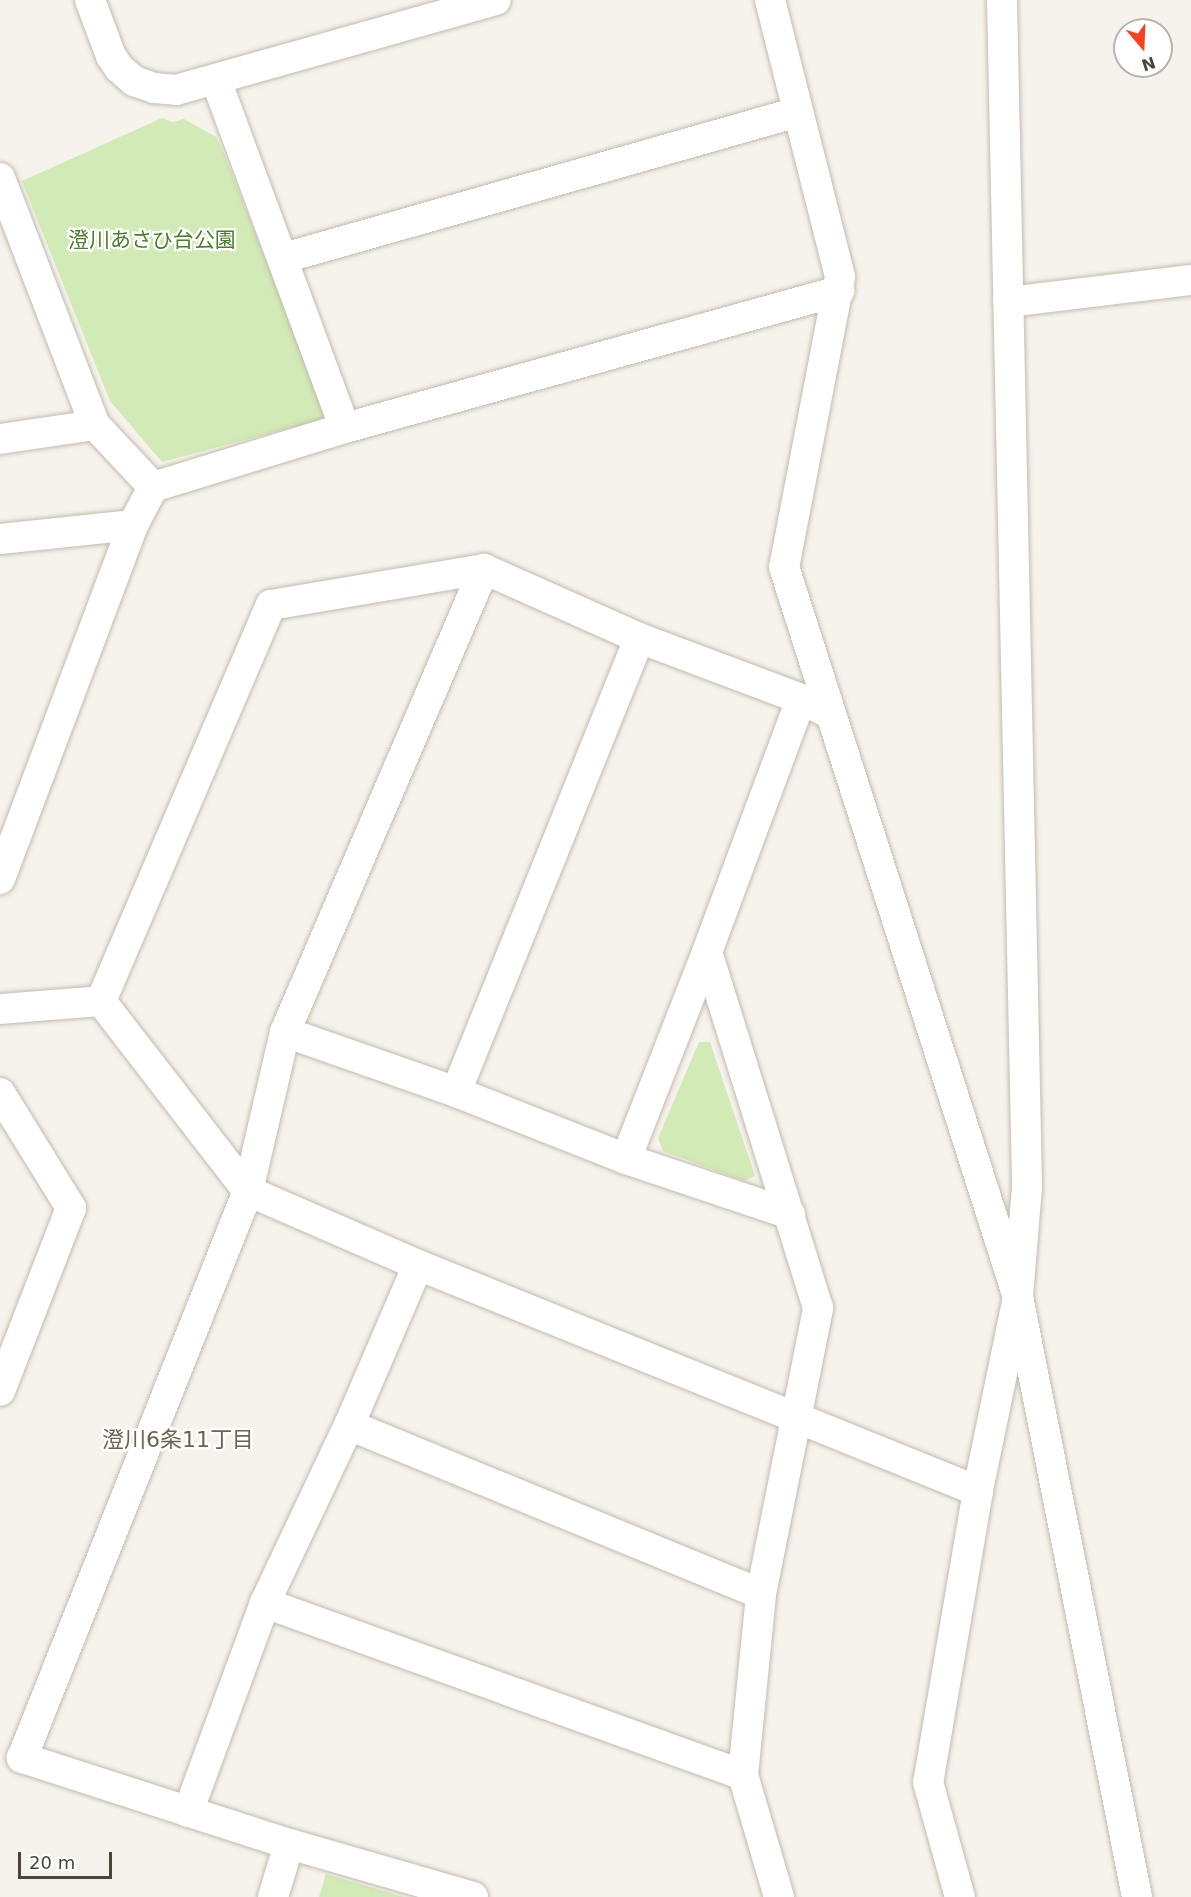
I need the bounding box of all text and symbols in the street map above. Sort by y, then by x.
north arrow [1113,18,1173,78]
text: N [1139,52,1158,75]
park label: 澄川あさひ台公園 [68,227,236,253]
district label: 澄川6条11丁目 [102,1427,254,1453]
scale bar [21,1840,116,1878]
text: 20 m [29,1852,75,1873]

